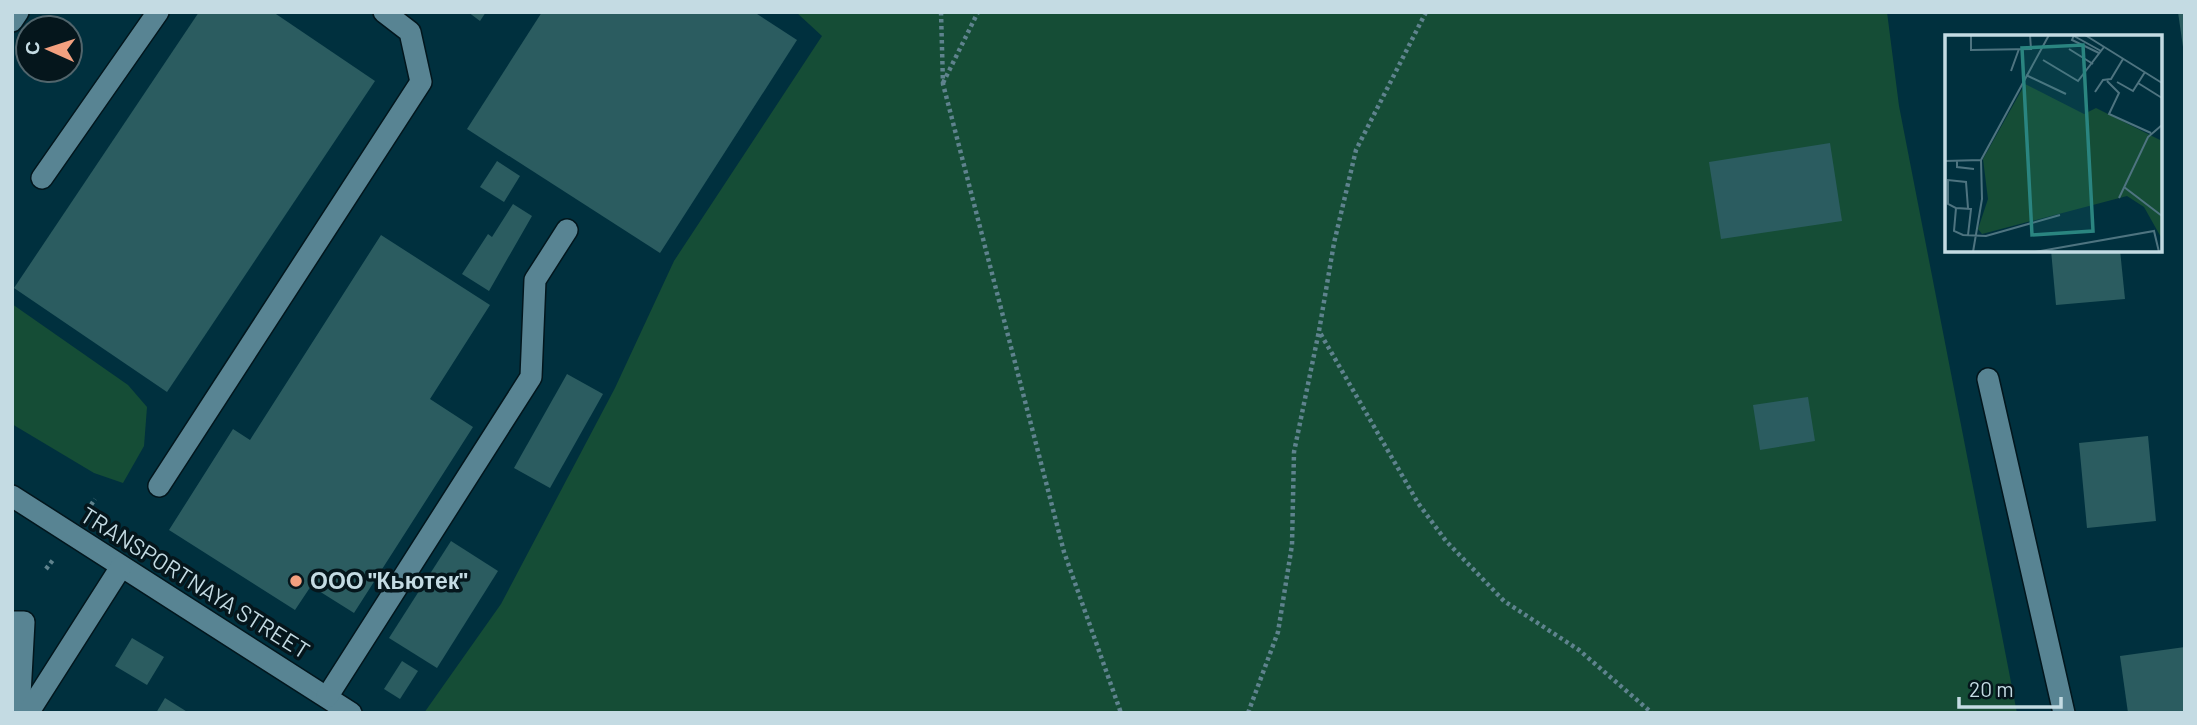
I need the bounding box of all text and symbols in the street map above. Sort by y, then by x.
north arrow [14,14,84,84]
inset map [1945,35,2162,252]
text: С [20,40,43,56]
street label: TRANSPORTNAYA STREET [76,500,315,664]
place label: ООО "Кьютек" [310,566,468,594]
marker: ООО "Кьютек" [288,573,304,589]
scale bar [1959,666,2060,710]
text: 20 m [1969,676,2014,701]

